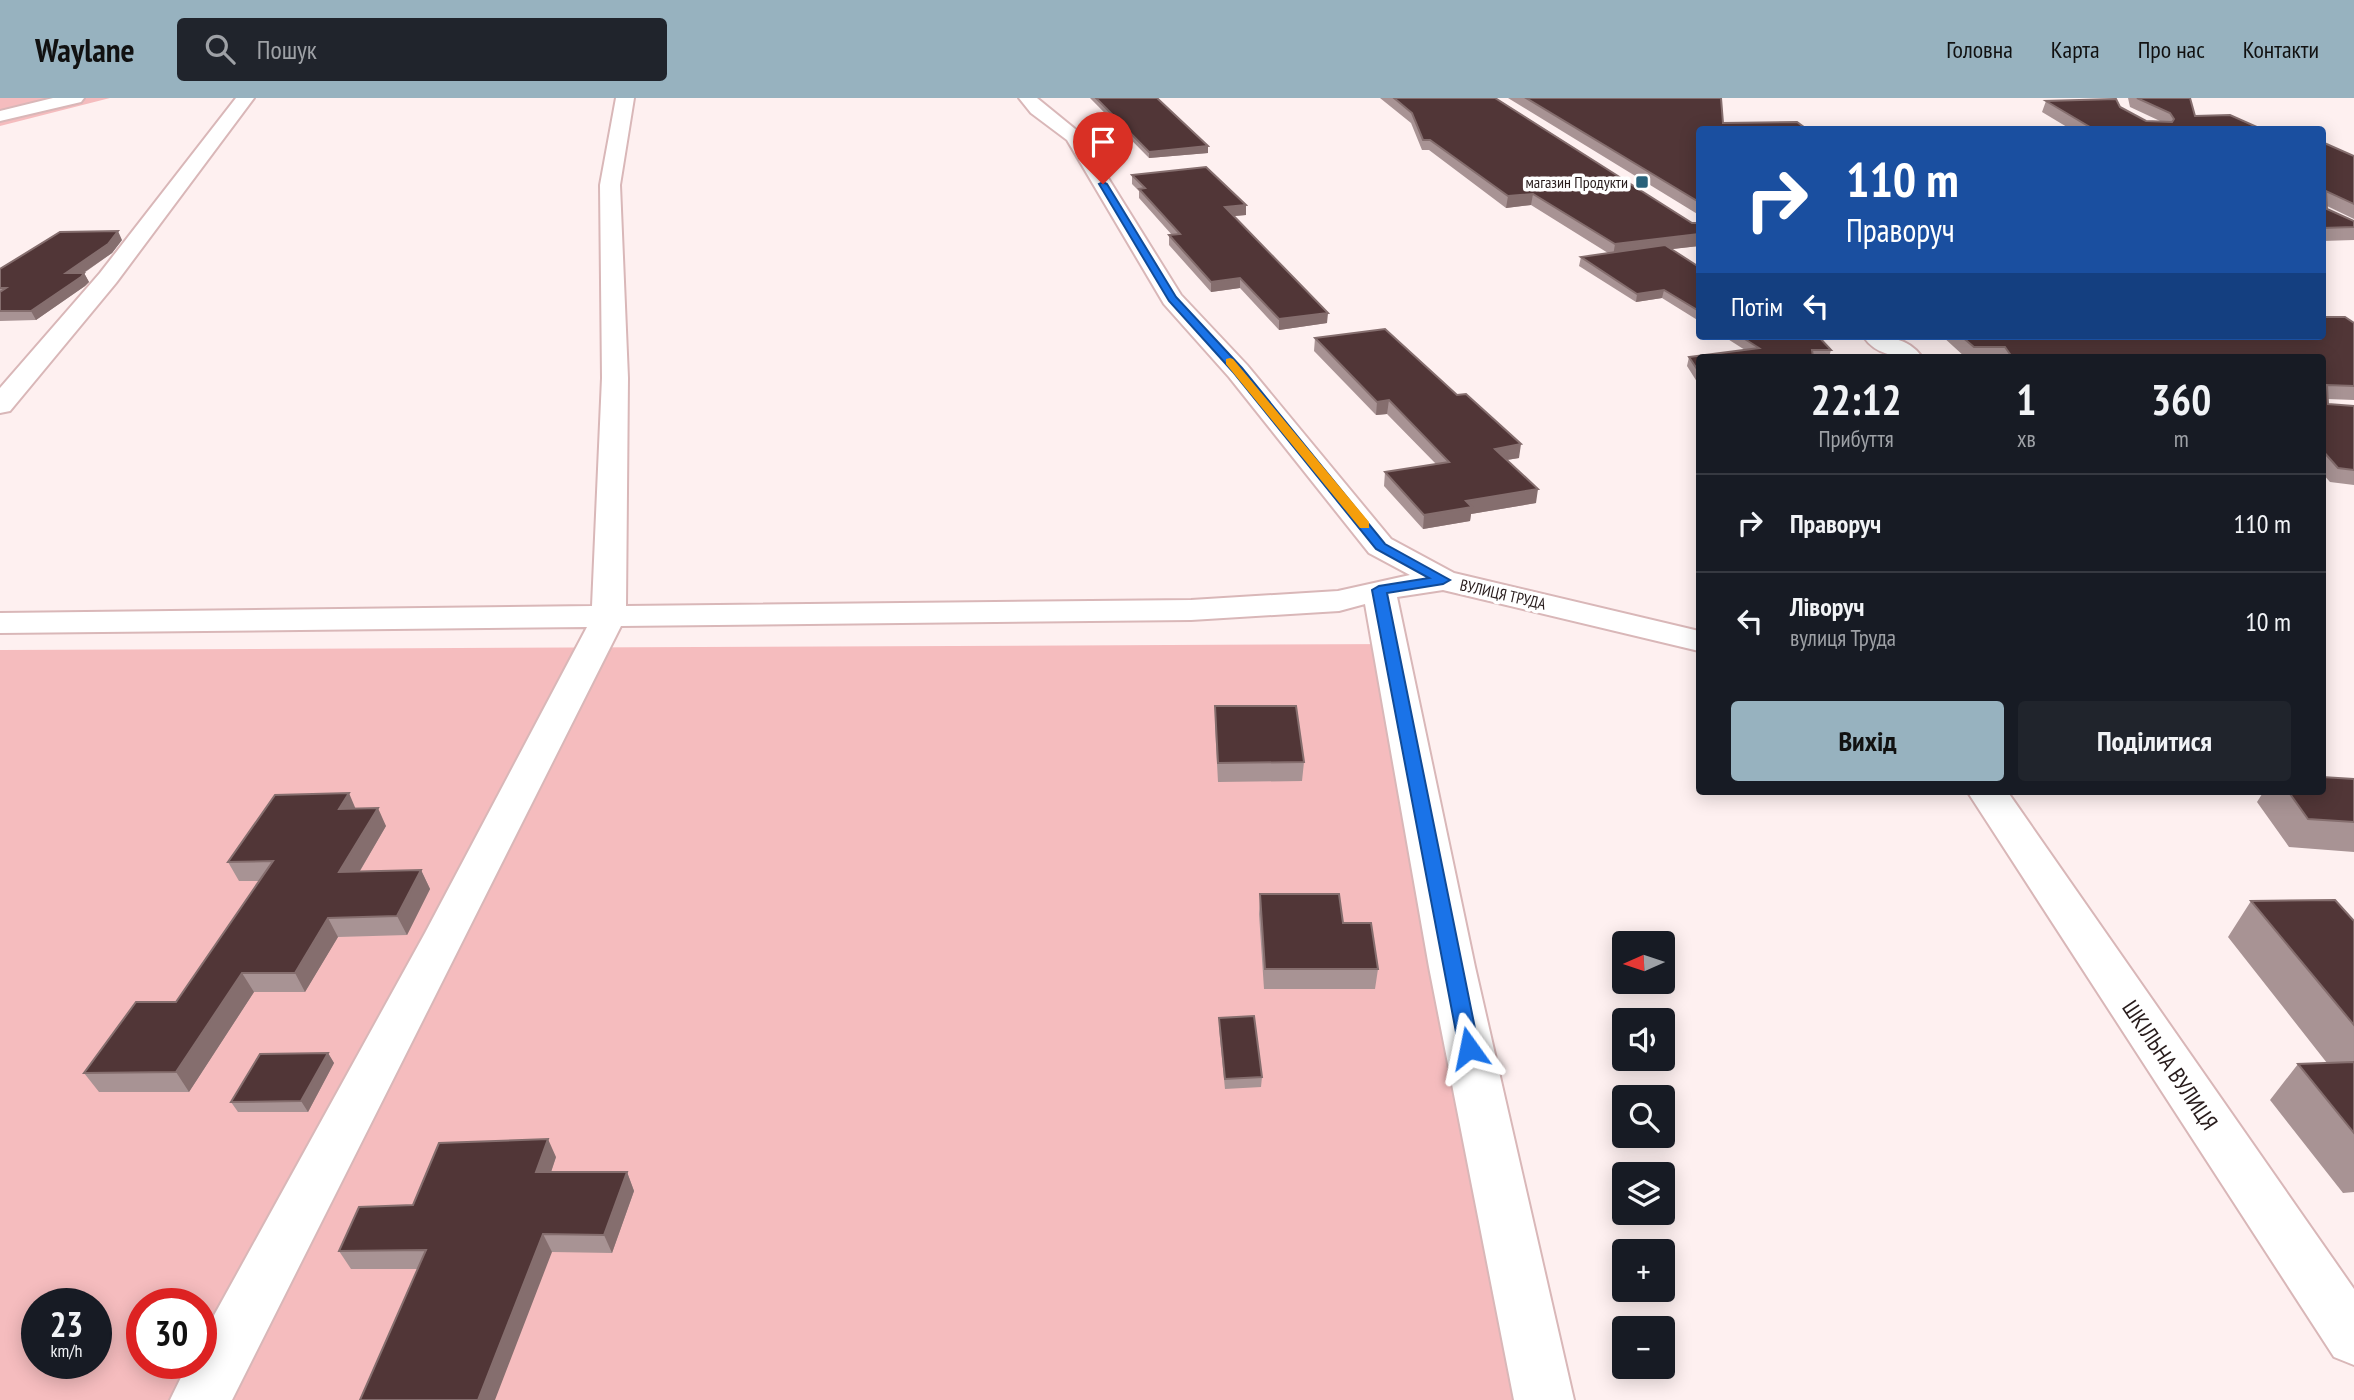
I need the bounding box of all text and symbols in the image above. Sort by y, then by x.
search box [177,18,667,81]
text: Waylane [35,28,135,71]
icon: search [201,30,239,68]
text: Пошук [257,33,317,66]
text: Головна [1946,34,2013,65]
text: Карта [2051,34,2100,65]
text: Про нас [2138,34,2205,65]
text: Контакти [2243,34,2319,65]
pin [1073,112,1133,184]
icon: arrive [1084,123,1122,161]
text: 110 m [1846,147,1959,211]
icon: right [1731,154,1822,245]
place label: магазин Продукти [1525,172,1628,192]
marker: магазин Продукти [1634,174,1650,190]
text: Праворуч [1846,209,1955,251]
icon: left [1797,287,1835,325]
text: Потім [1731,290,1783,323]
text: 22:12 [1811,372,1902,427]
text: 1 [2016,372,2036,427]
text: 360 [2151,372,2211,427]
text: Прибуття [1819,424,1894,453]
text: хв [2017,424,2036,453]
text: m [2174,424,2189,453]
icon: right [1731,504,1769,542]
text: Праворуч [1790,507,1881,540]
text: 110 m [2233,507,2291,540]
street label: ВУЛИЦЯ ТРУДА [1458,574,1548,614]
text: Ліворуч [1790,590,1864,623]
icon: left [1731,602,1769,640]
text: 10 m [2245,605,2291,638]
text: вулиця Труда [1790,623,1896,652]
button: Вихід [1731,701,2004,781]
button: Поділитися [2018,701,2291,781]
north arrow [1612,931,1675,994]
map controls [1612,931,1675,1379]
street label: ШКІЛЬНА ВУЛИЦЯ [2116,994,2224,1135]
button: sound [1612,1008,1675,1071]
position arrow [1432,1011,1506,1085]
button: search [1612,1085,1675,1148]
button: layers [1612,1162,1675,1225]
button: + [1612,1239,1675,1302]
speed limit sign: 30 [126,1288,217,1379]
text: 23 [50,1301,83,1347]
button: − [1612,1316,1675,1379]
text: km/h [51,1339,82,1362]

